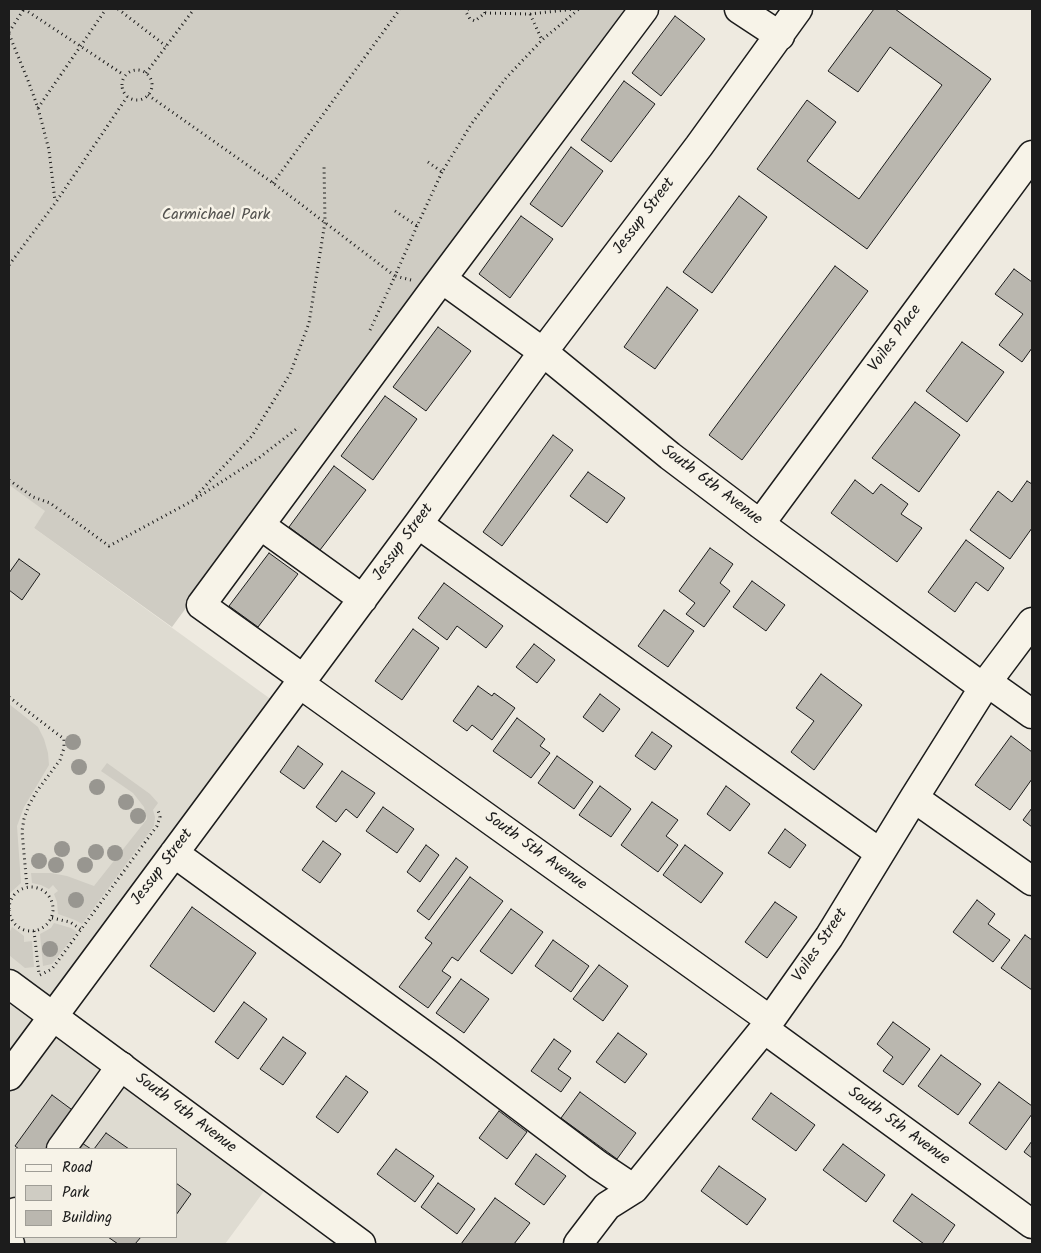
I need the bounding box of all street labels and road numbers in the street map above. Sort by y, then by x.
street label: Jessup Street [610,175,680,259]
street label: Voiles Place [865,302,927,376]
street label: South 6th Avenue [657,442,765,530]
street label: Jessup Street [370,501,438,585]
street label: South 5th Avenue [480,809,590,895]
street label: Jessup Street [128,826,198,910]
street label: Voiles Street [789,906,853,986]
street label: South 4th Avenue [131,1070,239,1158]
street label: South 5th Avenue [843,1084,953,1170]

